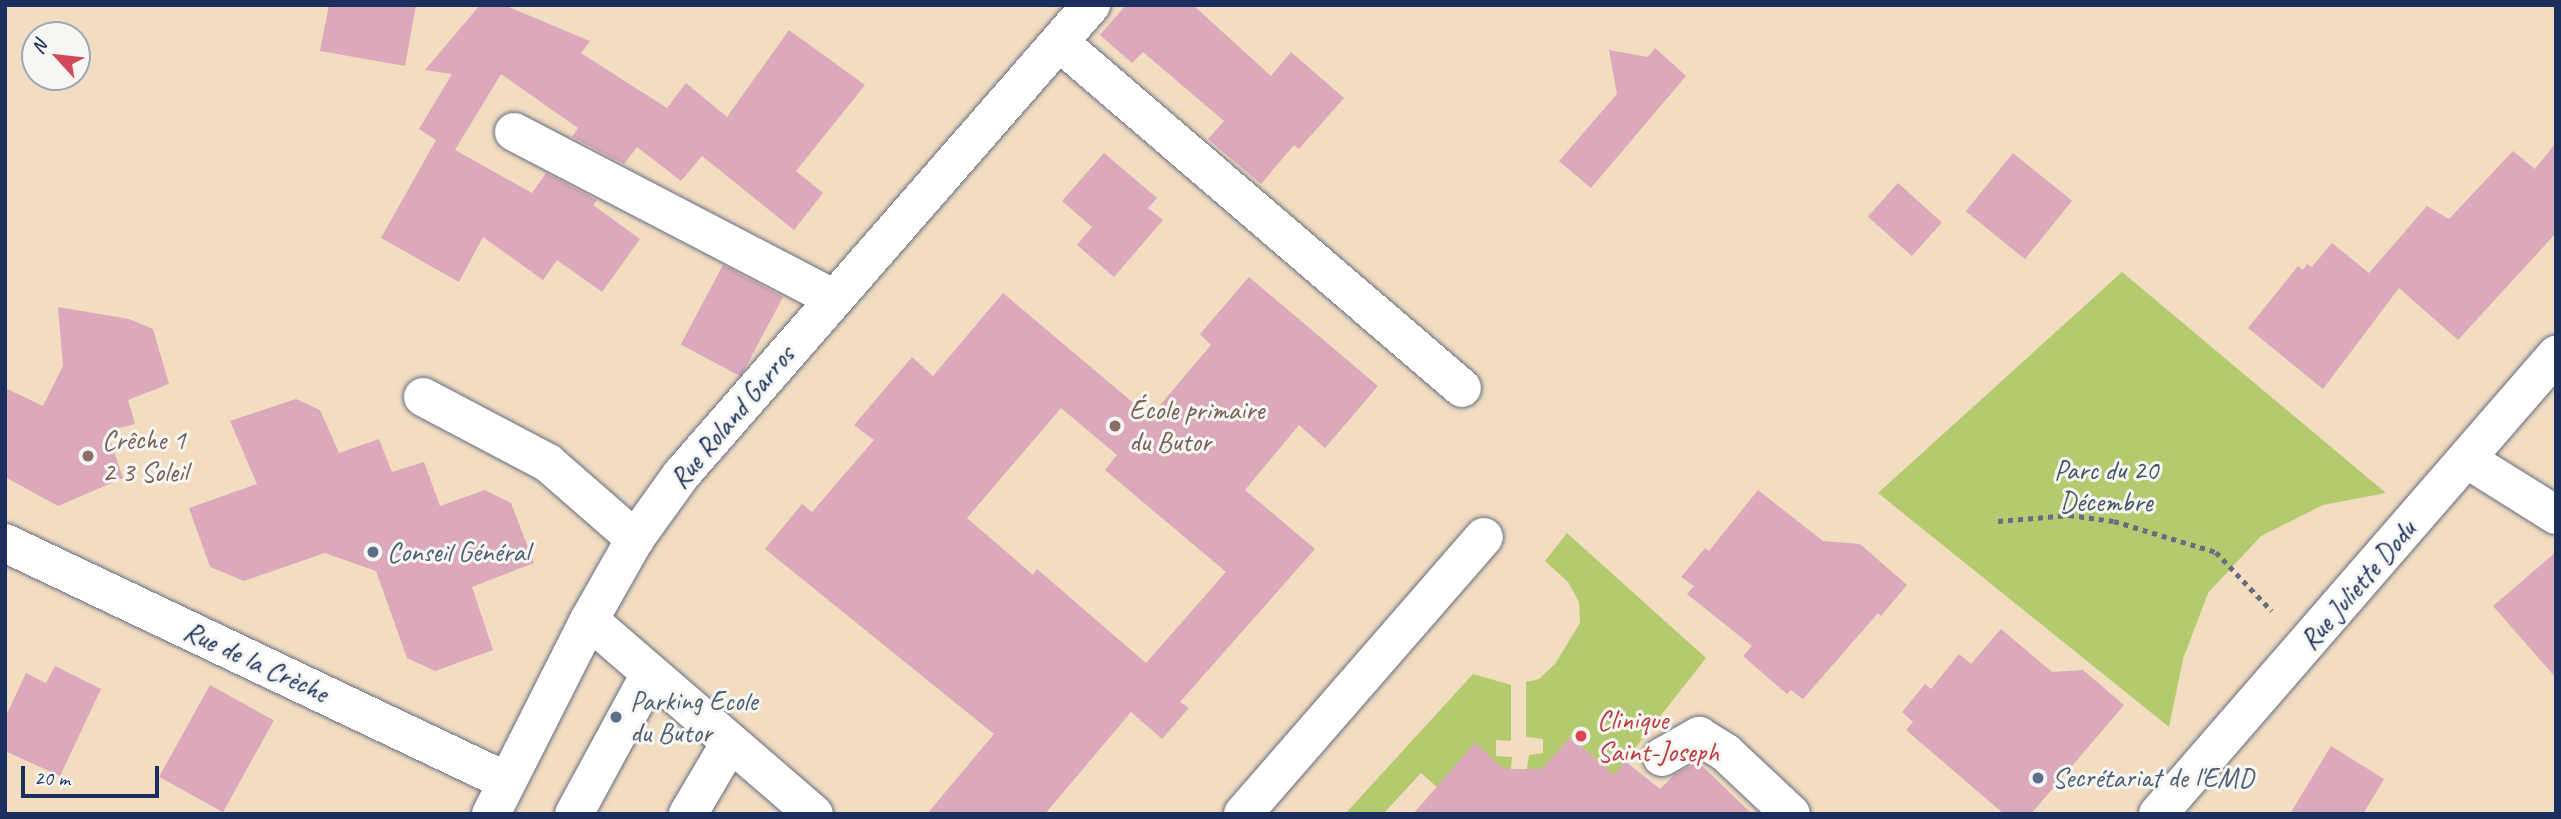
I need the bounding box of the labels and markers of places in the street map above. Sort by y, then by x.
place label: École primaire du Butor [1129,393,1262,459]
marker: École primaire du Butor [1107,418,1123,434]
place label: Crêche 1 2 3 Soleil [102,423,188,489]
marker: Crêche 1 2 3 Soleil [80,448,96,464]
place label: Conseil Général [387,535,529,569]
marker: Conseil Général [365,544,381,560]
place label: Parking Ecole du Butor [630,684,757,750]
place label: Clinique Saint-Joseph [1597,703,1719,769]
marker: Parking Ecole du Butor [608,709,624,725]
marker: Clinique Saint-Joseph [1571,726,1591,746]
place label: Secrétariat de l'EMD [2052,761,2254,795]
marker: Secrétariat de l'EMD [2030,770,2046,786]

